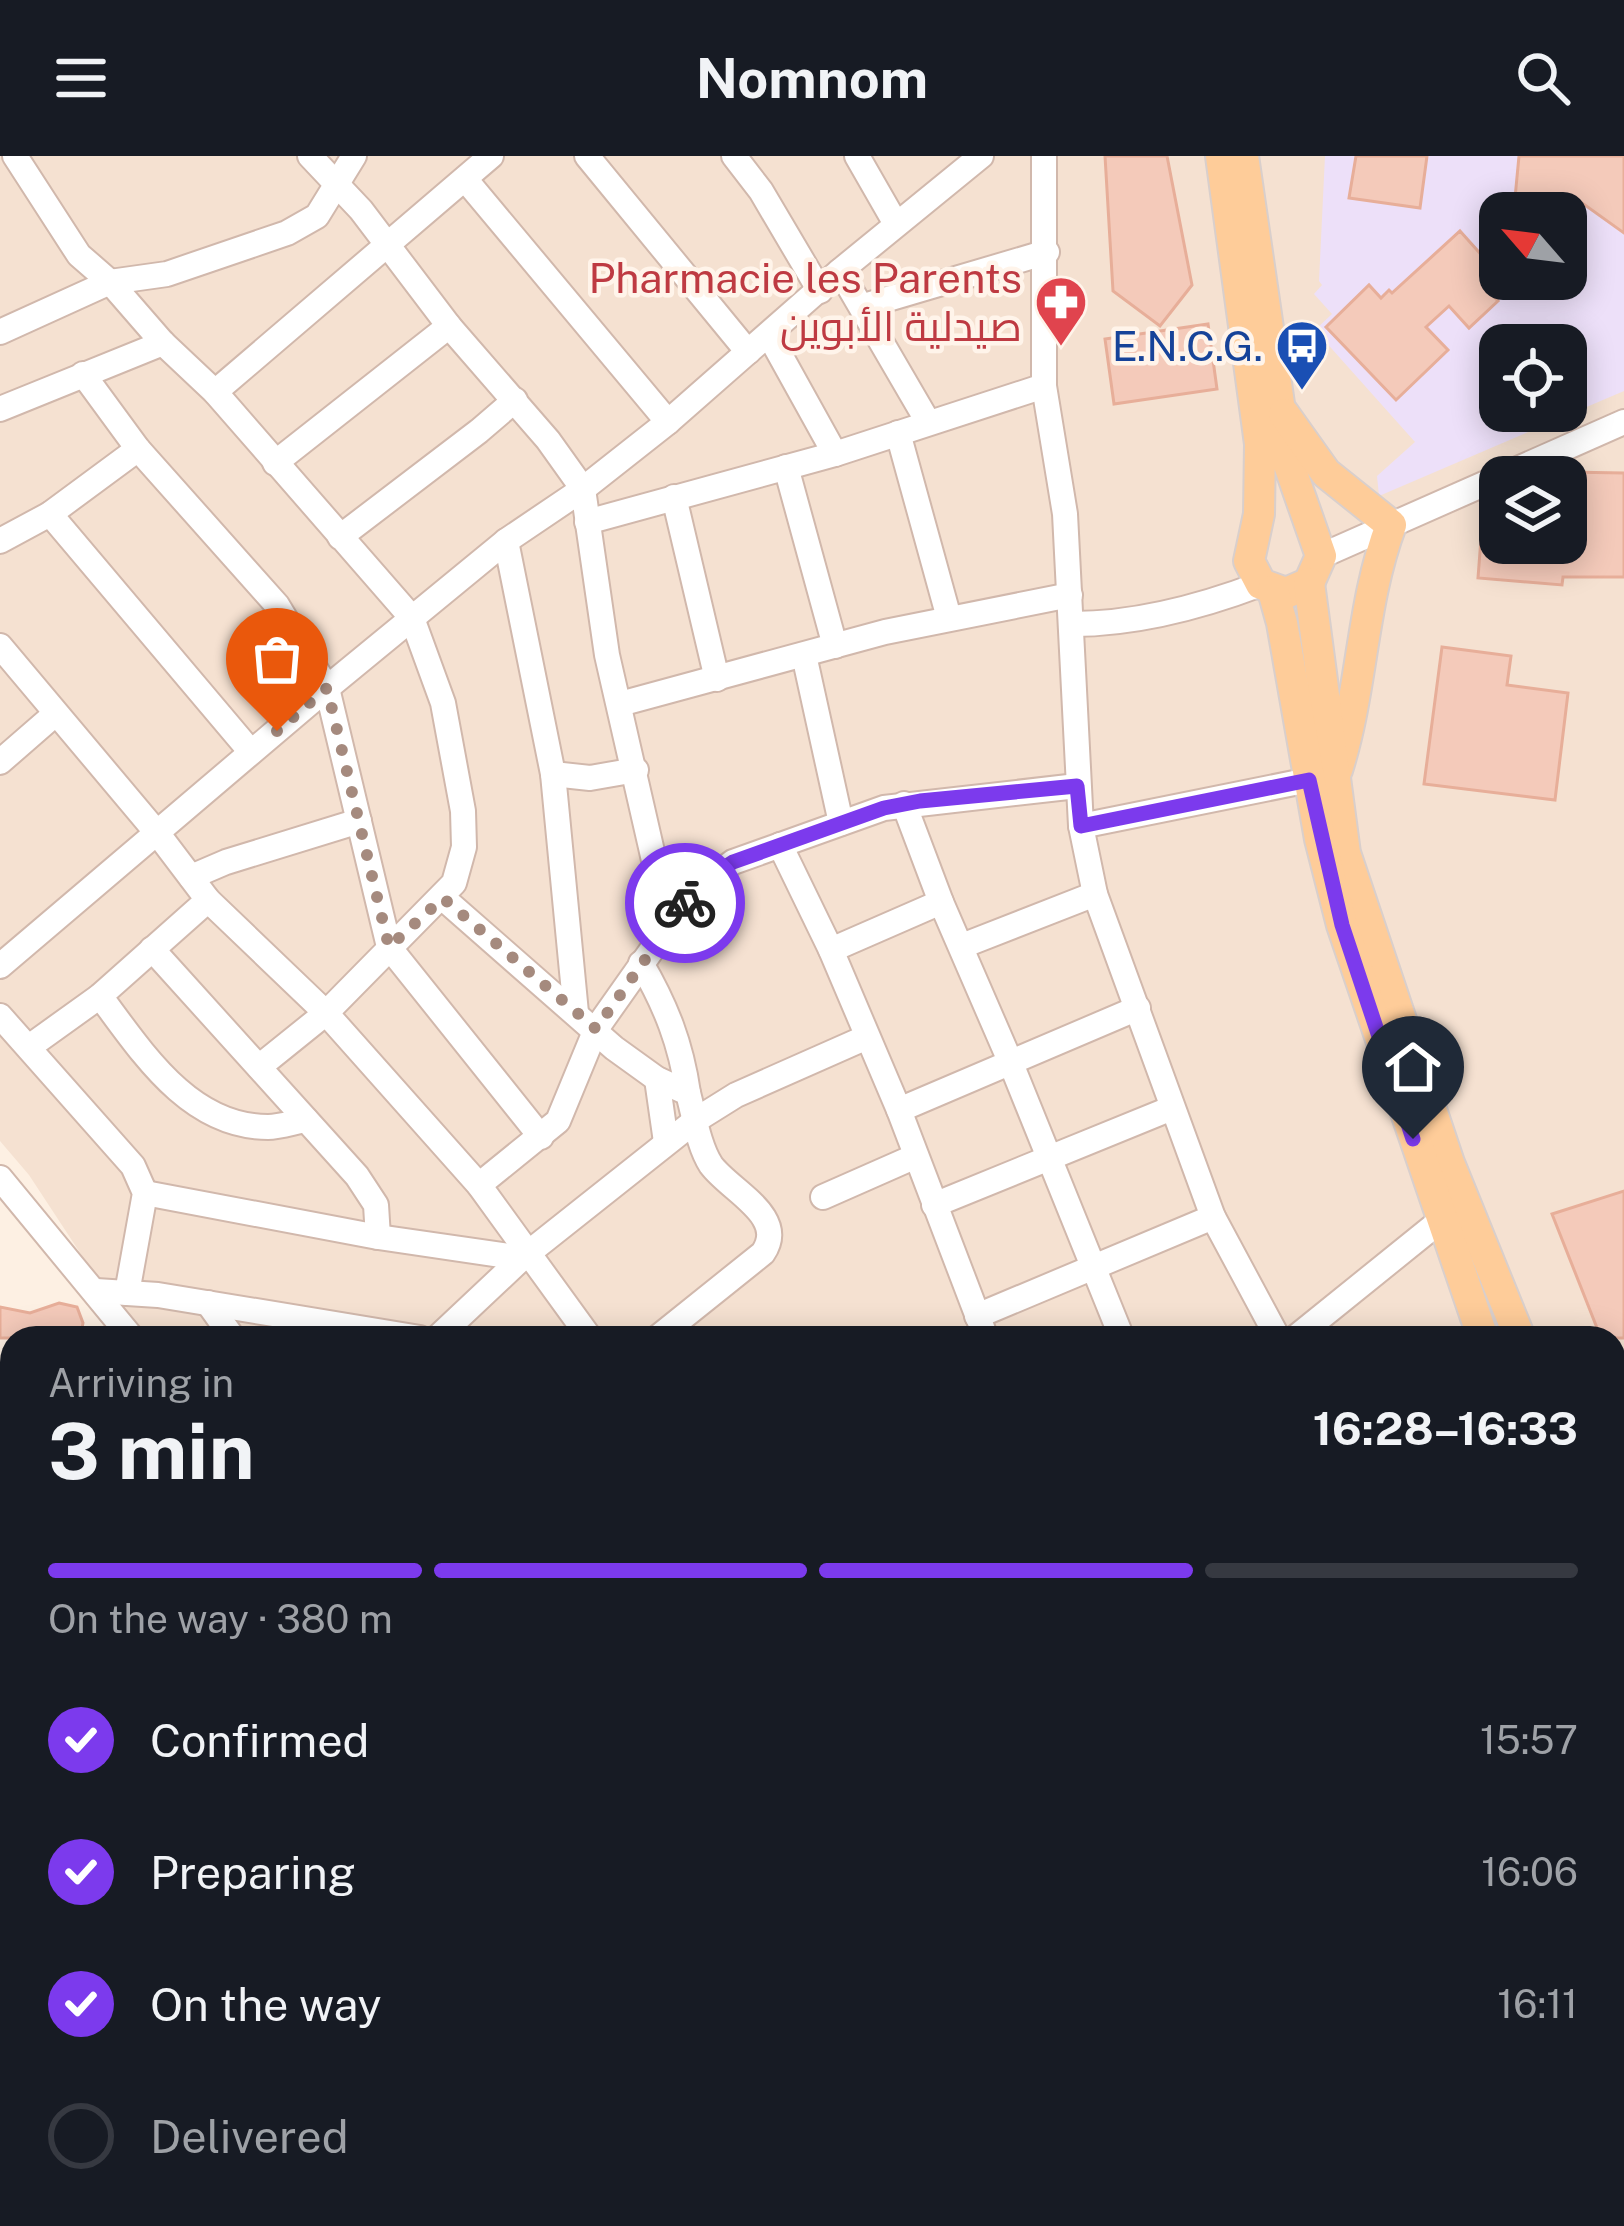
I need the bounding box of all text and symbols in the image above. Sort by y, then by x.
icon: menu [48,45,114,111]
icon: search [1510,45,1576,111]
text: Nomnom [696,47,928,110]
north arrow [1479,192,1587,300]
map controls [1479,192,1587,564]
place label: Pharmacie les Parents صيدلية الأبوين [588,253,1022,351]
pharmacy icon: Pharmacie les Parents صيدلية الأبوين [1033,274,1089,348]
bus stop icon: E.N.C.G. [1274,318,1330,392]
place label: E.N.C.G. [1112,321,1263,370]
button: locate [1479,324,1587,432]
button: layers [1479,456,1587,564]
pin [226,608,328,731]
icon: bag [244,626,310,692]
courier [625,843,745,963]
icon: bike [652,870,718,936]
pin [1362,1016,1464,1139]
icon: home [1380,1034,1446,1100]
text: Arriving in [48,1360,234,1406]
text: 16:28–16:33 [1313,1402,1578,1455]
text: 3 min [48,1405,255,1497]
text: On the way · 380 m [48,1596,393,1642]
icon: check [48,1707,114,1773]
text: Confirmed [150,1714,369,1767]
text: 15:57 [1480,1717,1578,1763]
icon: check [48,1839,114,1905]
text: Preparing [150,1846,356,1899]
text: 16:06 [1481,1849,1578,1895]
icon: check [48,1971,114,2037]
text: On the way [150,1978,382,2031]
text: 16:11 [1497,1981,1578,2027]
text: Delivered [150,2110,349,2163]

